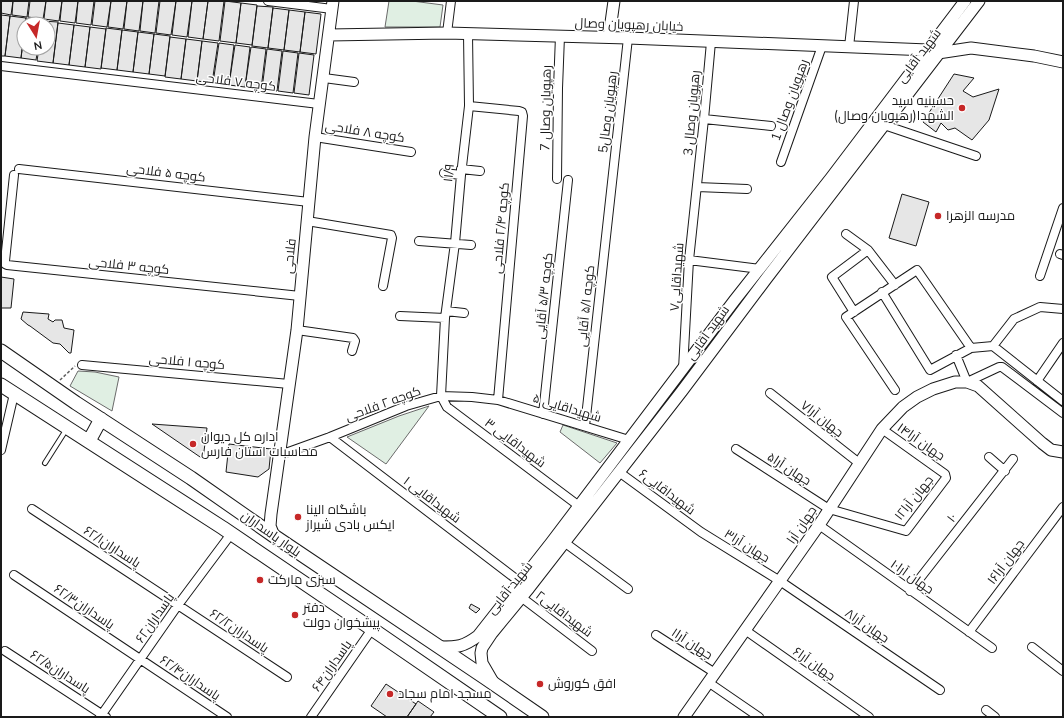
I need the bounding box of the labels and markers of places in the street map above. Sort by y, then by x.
place label: حسینیه سید الشهدا(رهپویان وصال) [834,92,954,125]
marker: حسینیه سید الشهدا(رهپویان وصال) [957,103,967,113]
place label: مدرسه الزهرا [946,207,1015,225]
marker: مدرسه الزهرا [933,211,943,221]
place label: اداره کل دیوان محاسبات استان فارس [201,428,318,461]
marker: اداره کل دیوان محاسبات استان فارس [188,439,198,449]
place label: باشگاه الینا ایکس بادی شیراز [305,501,395,534]
marker: باشگاه الینا ایکس بادی شیراز [293,512,303,522]
place label: سبزی مارکت [268,571,336,589]
marker: سبزی مارکت [255,575,265,585]
place label: دفتر پیشخوان دولت [302,599,380,632]
marker: دفتر پیشخوان دولت [290,610,300,620]
place label: افق کوروش [548,675,616,693]
marker: افق کوروش [535,679,545,689]
place label: مسجد امام سجاد [398,685,492,703]
marker: مسجد امام سجاد [385,689,395,699]

